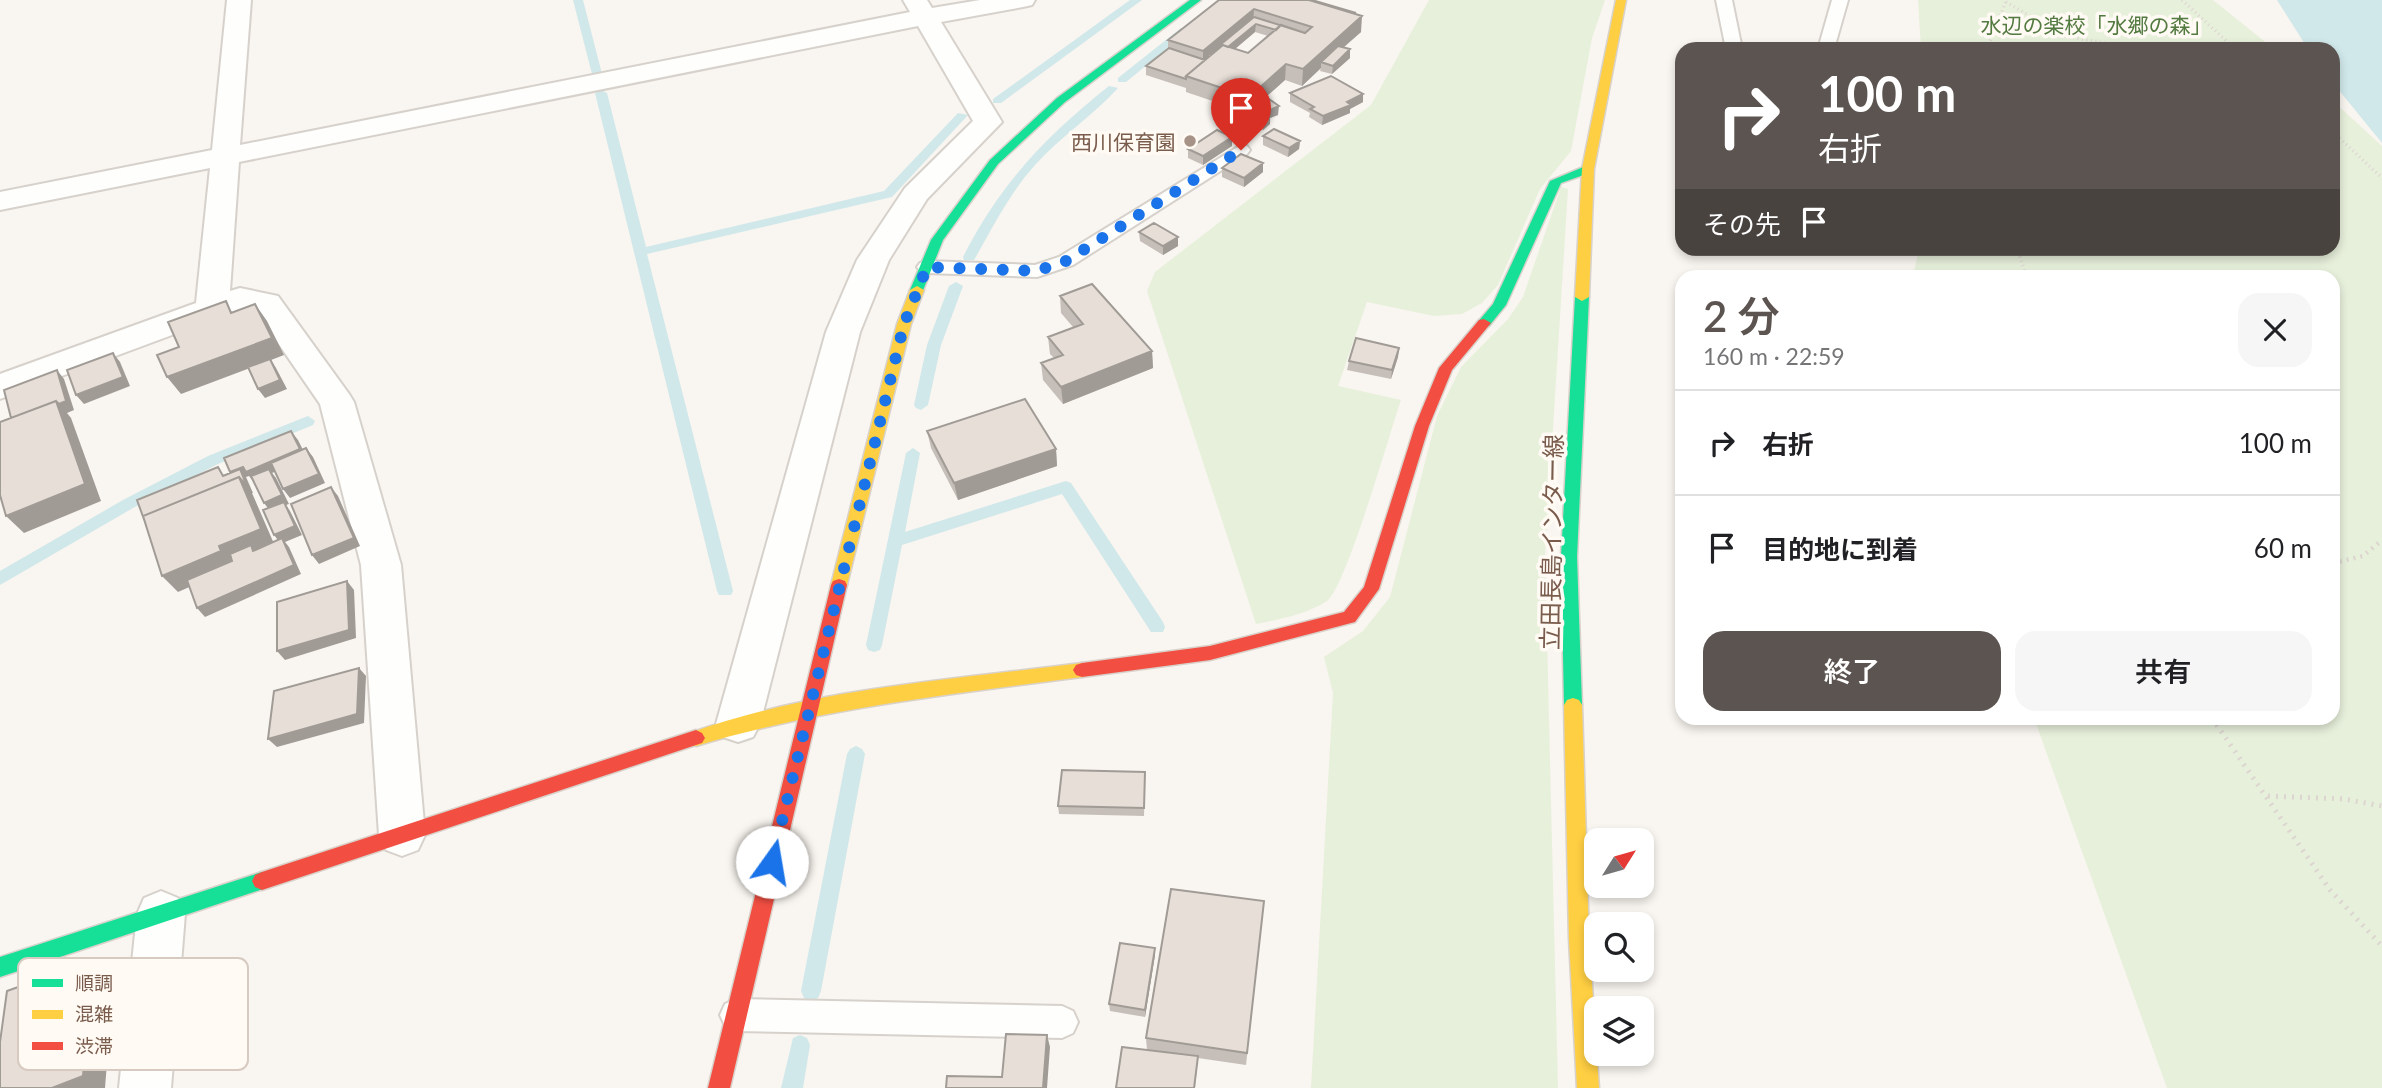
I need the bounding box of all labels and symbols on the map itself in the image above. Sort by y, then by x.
park label: 水辺の楽校「水郷の森」 [1981,12,2212,37]
pin [1211,78,1271,150]
place label: 西川保育園 [1071,129,1176,154]
marker: 西川保育園 [1182,133,1198,149]
street label: 立田長島インター線 [1535,434,1567,650]
position arrow [735,825,809,899]
north arrow [1584,828,1654,898]
legend [18,958,248,1070]
text: 順調 [75,971,113,994]
text: 混雑 [75,1002,113,1025]
text: 渋滞 [75,1034,113,1057]

